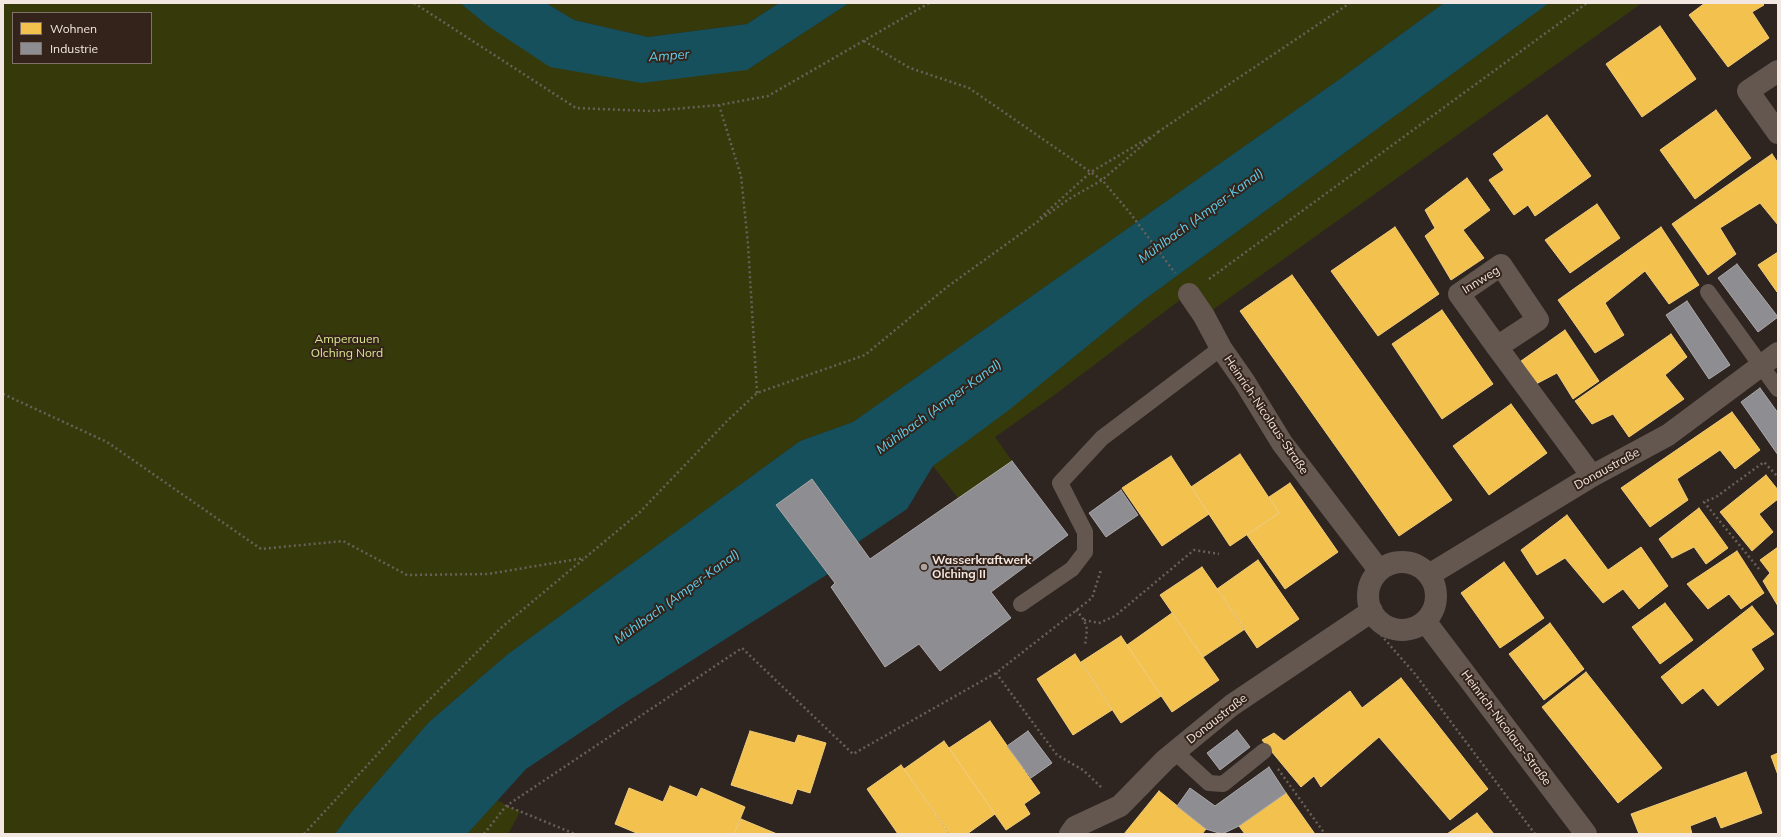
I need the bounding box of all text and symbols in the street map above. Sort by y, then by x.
legend [12,12,152,64]
text: Wohnen [50,21,97,36]
text: Industrie [50,41,98,56]
water label: Amper [648,47,690,65]
water label: Mühlbach (Amper-Kanal) [1135,165,1267,267]
street label: Innweg [1460,263,1502,297]
park label: Amperauen Olching Nord [311,332,383,360]
street label: Heinrich-Nicolaus-Straße [1221,353,1311,477]
water label: Mühlbach (Amper-Kanal) [873,356,1005,458]
street label: Donaustraße [1572,445,1642,493]
water label: Mühlbach (Amper-Kanal) [611,546,743,648]
place label: Wasserkraftwerk Olching II [932,553,1031,581]
marker: Wasserkraftwerk Olching II [919,562,929,572]
street label: Heinrich-Nicolaus-Straße [1458,668,1554,788]
street label: Donaustraße [1184,691,1250,747]

